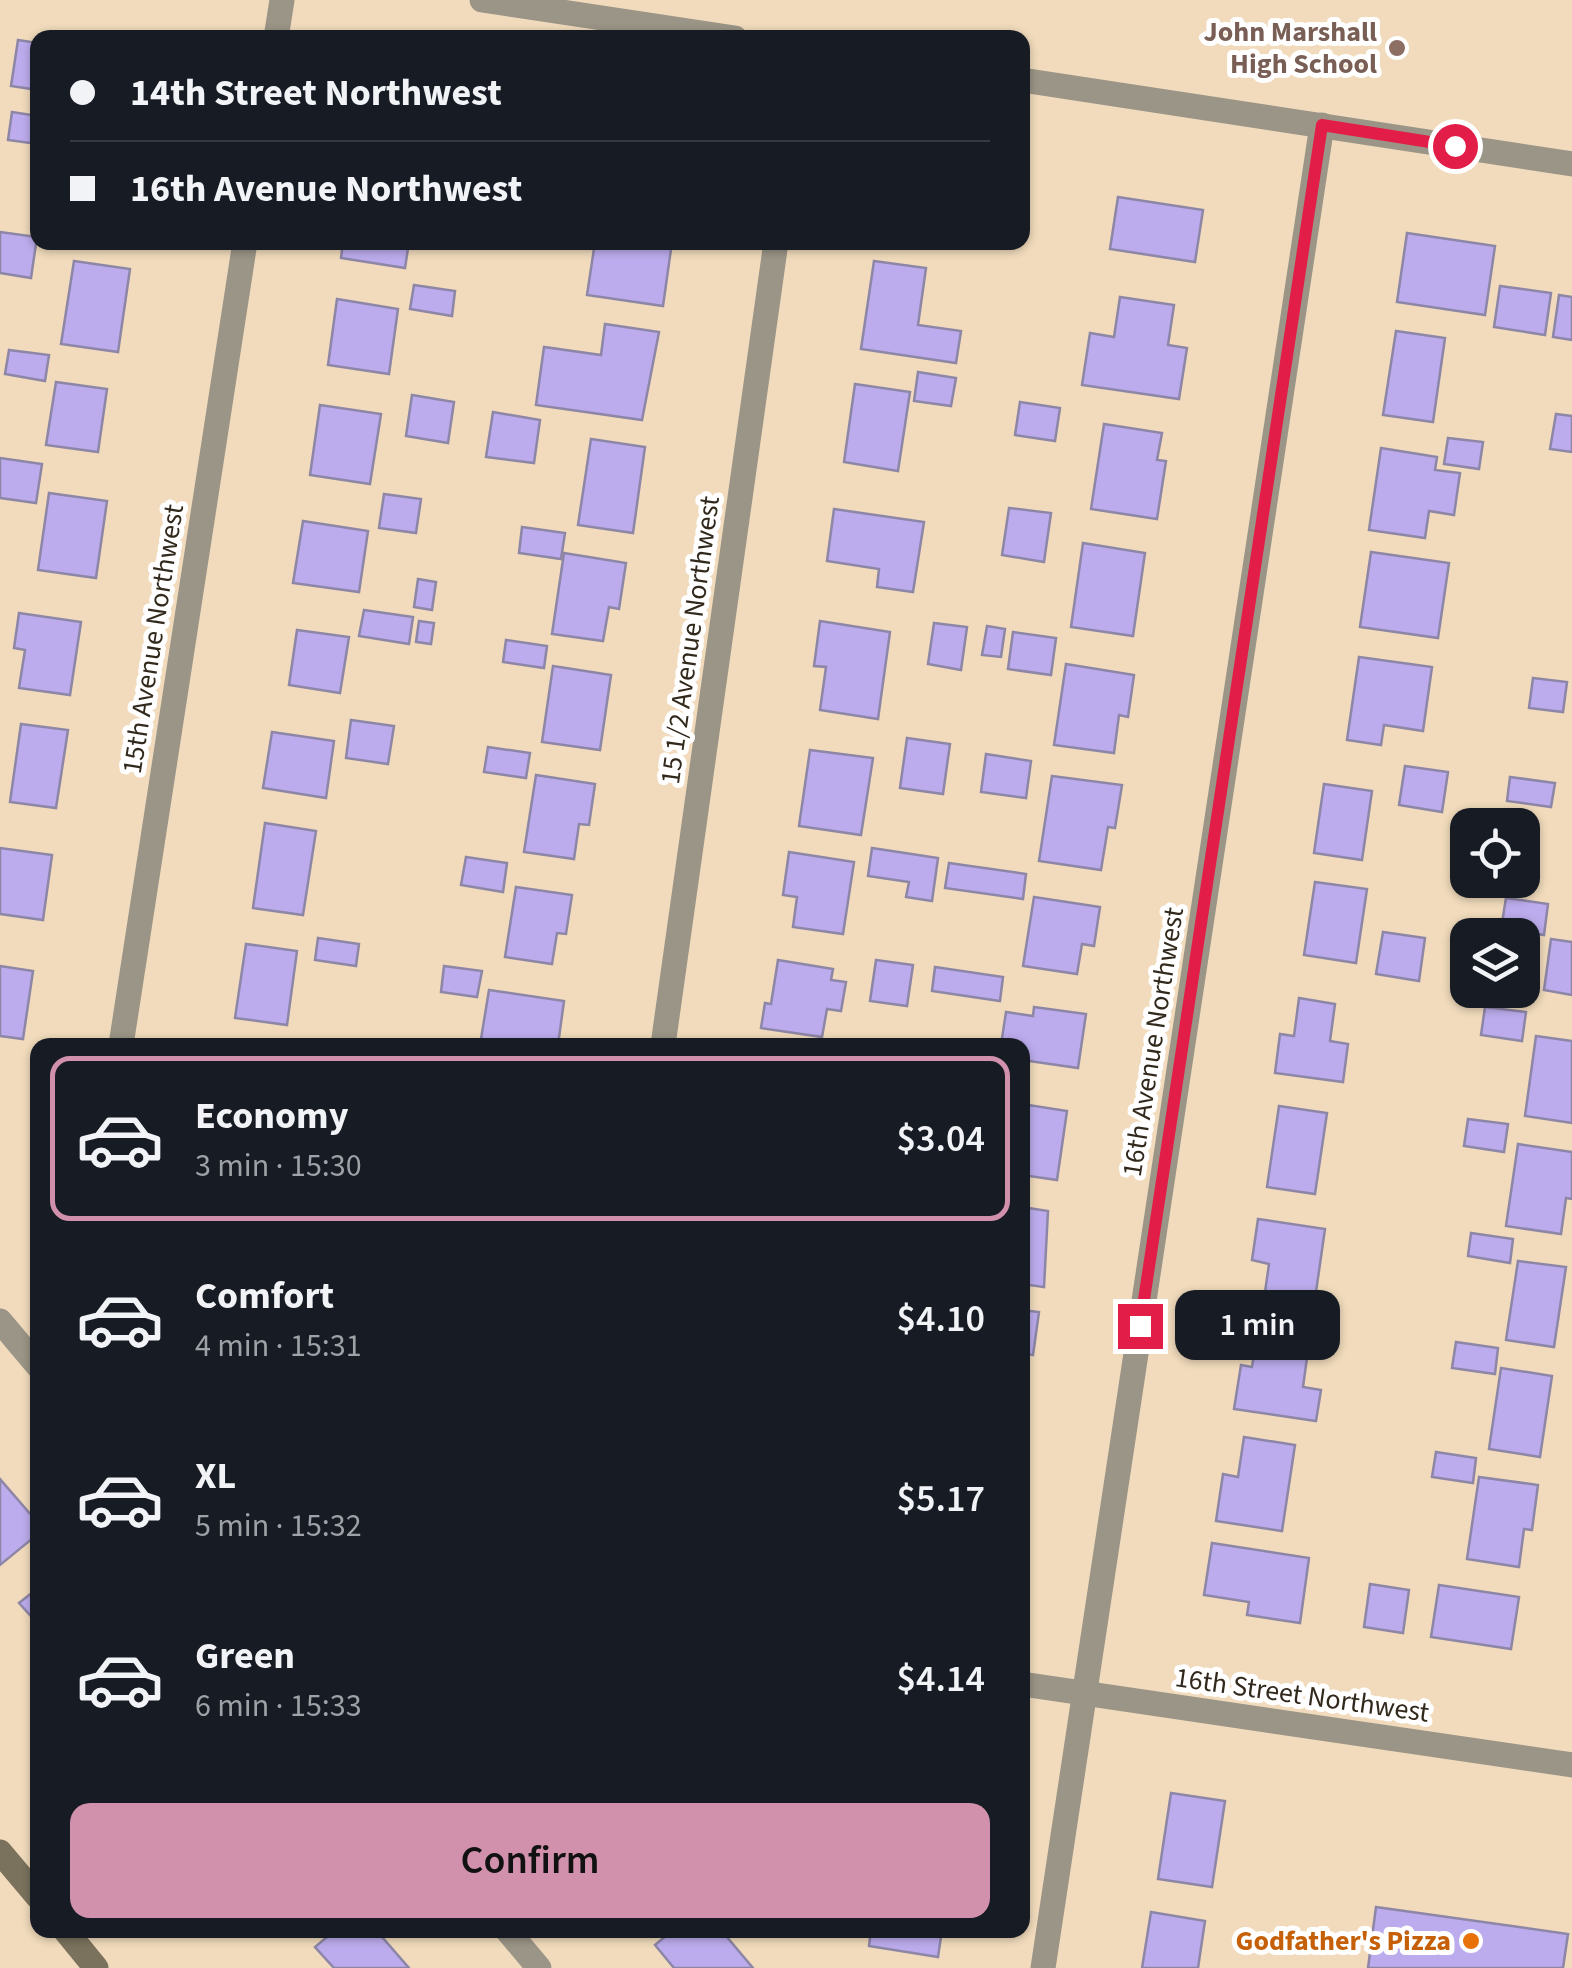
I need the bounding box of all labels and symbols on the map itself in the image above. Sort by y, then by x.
place label: John Marshall High School [1203,12,1377,84]
marker: John Marshall High School [1386,37,1408,59]
route start [1433,124,1478,169]
street label: 15 1/2 Avenue Northwest [650,493,730,787]
street label: 15th Avenue Northwest [112,501,194,777]
street label: 16th Avenue Northwest [1112,904,1194,1180]
callout: 1 min [1175,1291,1340,1361]
route end [1118,1304,1163,1349]
street label: 16th Street Northwest [1172,1657,1432,1733]
place label: Godfather's Pizza [1236,1921,1451,1961]
marker: Godfather's Pizza [1460,1930,1482,1952]

